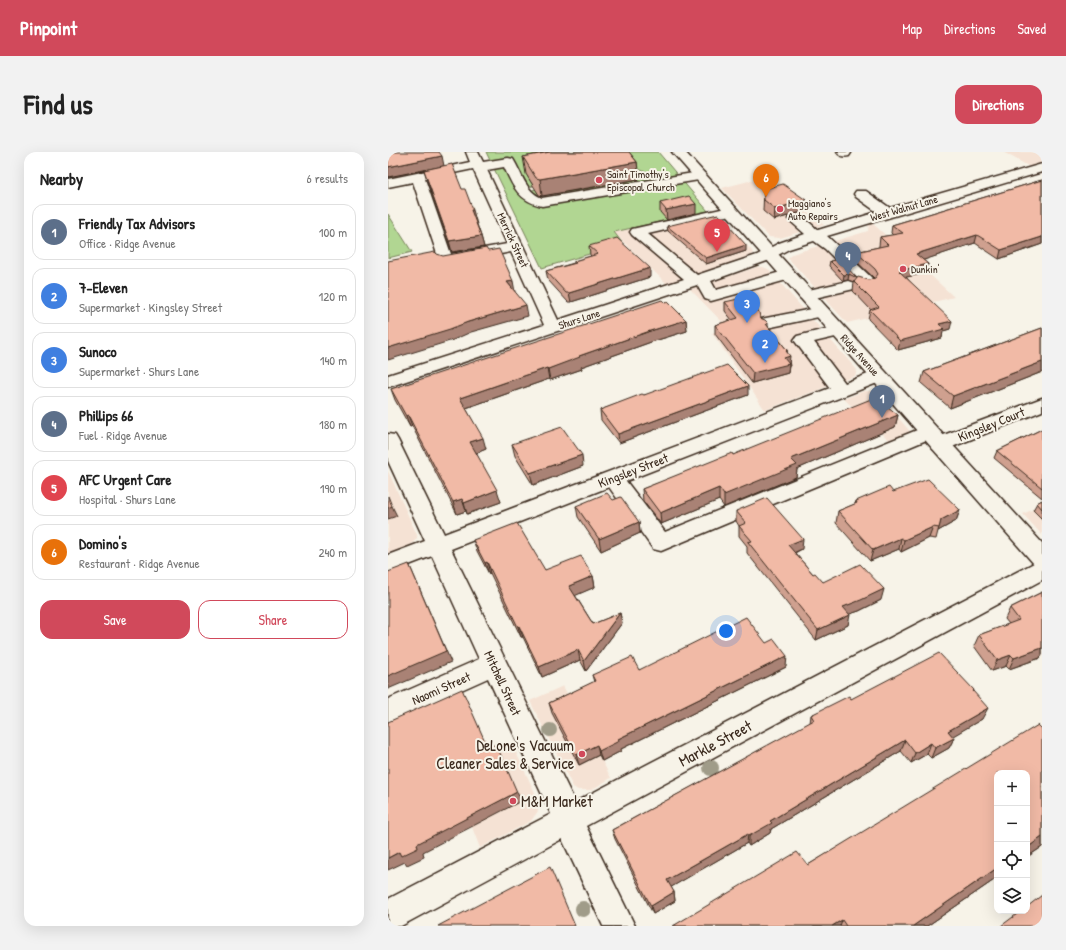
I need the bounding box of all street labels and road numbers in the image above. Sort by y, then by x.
street label: West Walnut Lane [869,192,940,224]
street label: Merrick Street [494,210,532,270]
street label: Shurs Lane [556,306,602,332]
street label: Ridge Avenue [838,331,883,379]
street label: Kingsley Court [955,402,1028,446]
street label: Kingsley Street [595,448,671,492]
street label: Mitchell Street [480,648,526,719]
street label: Naomi Street [409,667,474,709]
street label: Markle Street [674,714,756,772]

